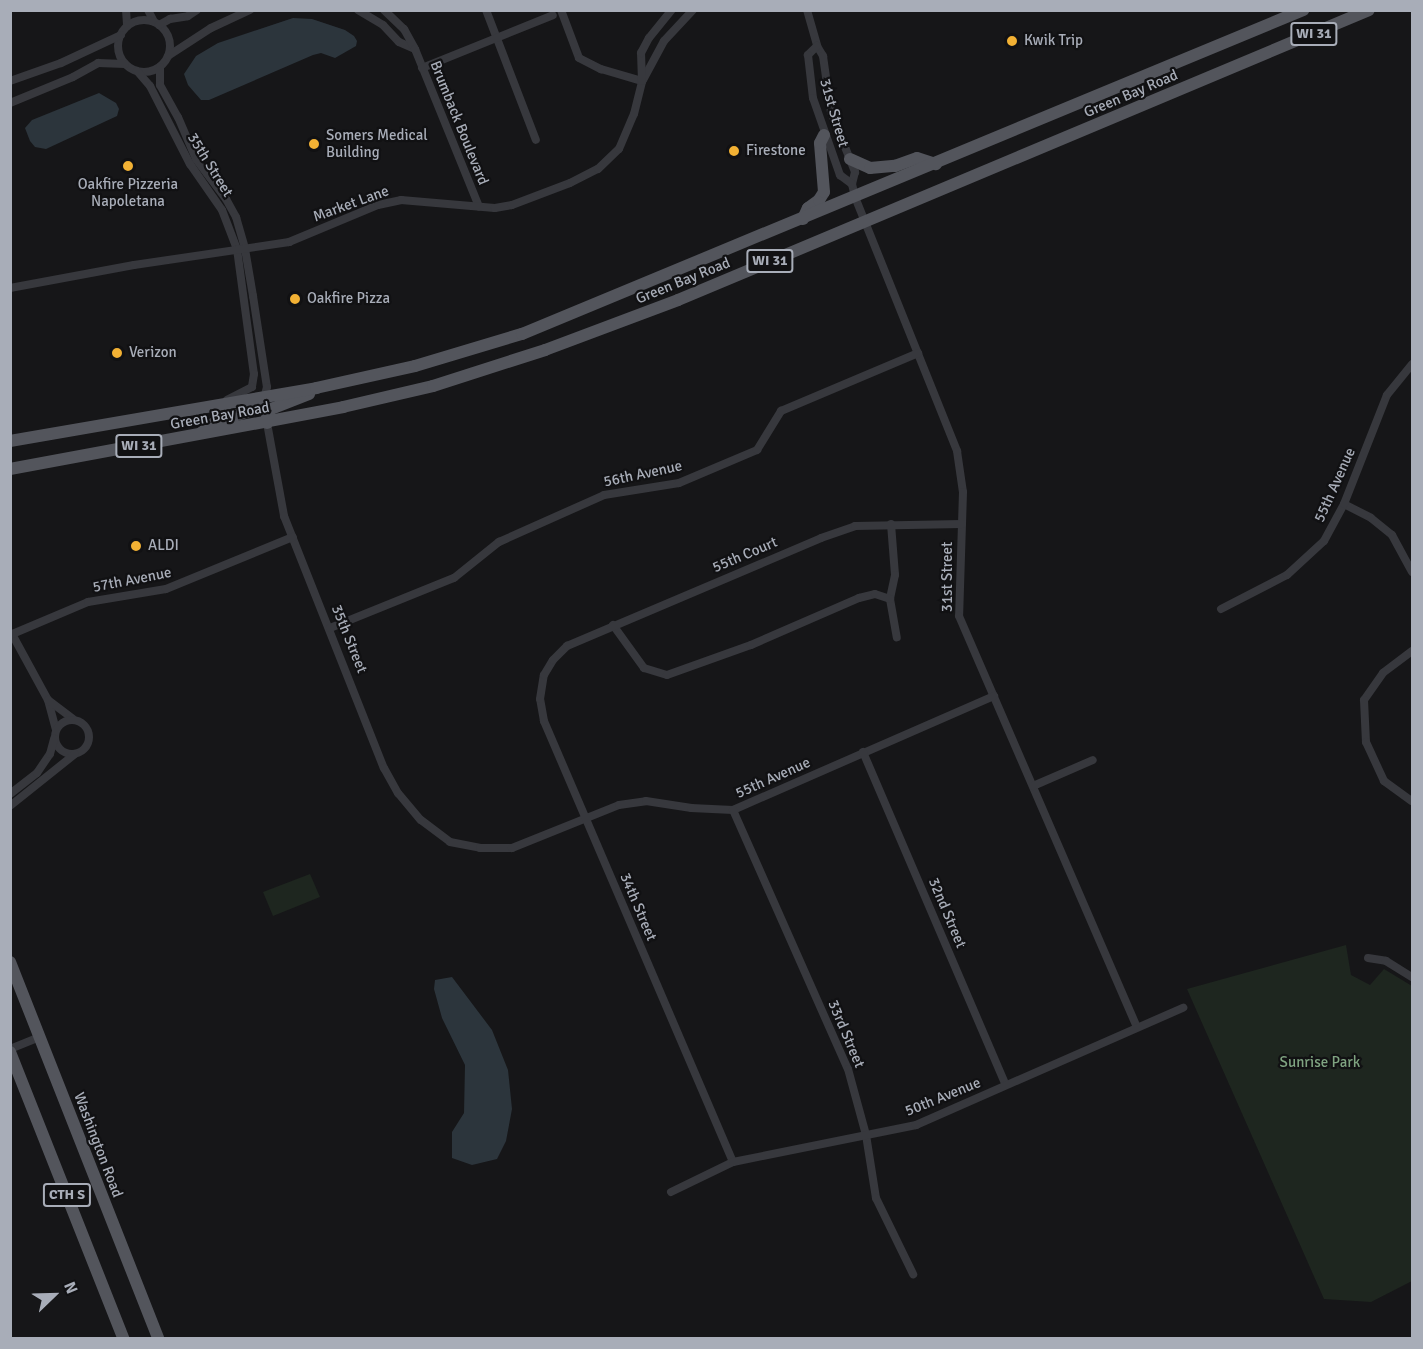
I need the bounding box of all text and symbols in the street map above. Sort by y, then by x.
road number: WI 31 [1290,23,1338,45]
place label: Kwik Trip [1024,32,1083,50]
marker: Kwik Trip [1005,34,1019,48]
street label: Brumback Boulevard [426,58,492,188]
street label: Green Bay Road [1081,66,1181,122]
street label: 31st Street [816,77,852,149]
place label: Somers Medical Building [326,126,428,161]
street label: 35th Street [183,130,237,200]
marker: Somers Medical Building [307,137,321,151]
place label: Firestone [746,142,806,160]
marker: Firestone [727,144,741,158]
marker: Oakfire Pizzeria Napoletana [121,159,135,173]
place label: Oakfire Pizzeria Napoletana [78,175,178,210]
street label: Market Lane [311,182,391,226]
road number: WI 31 [746,250,794,272]
street label: Green Bay Road [633,254,733,308]
place label: Oakfire Pizza [307,290,390,308]
marker: Oakfire Pizza [288,292,302,306]
place label: Verizon [129,344,177,362]
marker: Verizon [110,346,124,360]
street label: Green Bay Road [169,398,271,434]
road number: WI 31 [115,435,163,457]
street label: 55th Avenue [1311,445,1359,525]
street label: 56th Avenue [602,457,684,491]
street label: 55th Court [710,533,780,577]
place label: ALDI [148,537,179,555]
marker: ALDI [129,539,143,553]
street label: 31st Street [939,542,957,612]
street label: 57th Avenue [91,564,173,596]
street label: 35th Street [327,602,371,676]
street label: 55th Avenue [733,754,813,802]
street label: 34th Street [616,870,660,944]
street label: 32nd Street [924,875,970,951]
street label: 33rd Street [824,997,868,1071]
park label: Sunrise Park [1280,1054,1360,1072]
street label: 50th Avenue [903,1074,983,1120]
street label: Washington Road [70,1090,126,1200]
road number: CTH S [42,1184,92,1206]
north arrow [24,1265,84,1325]
text: N [59,1279,82,1297]

